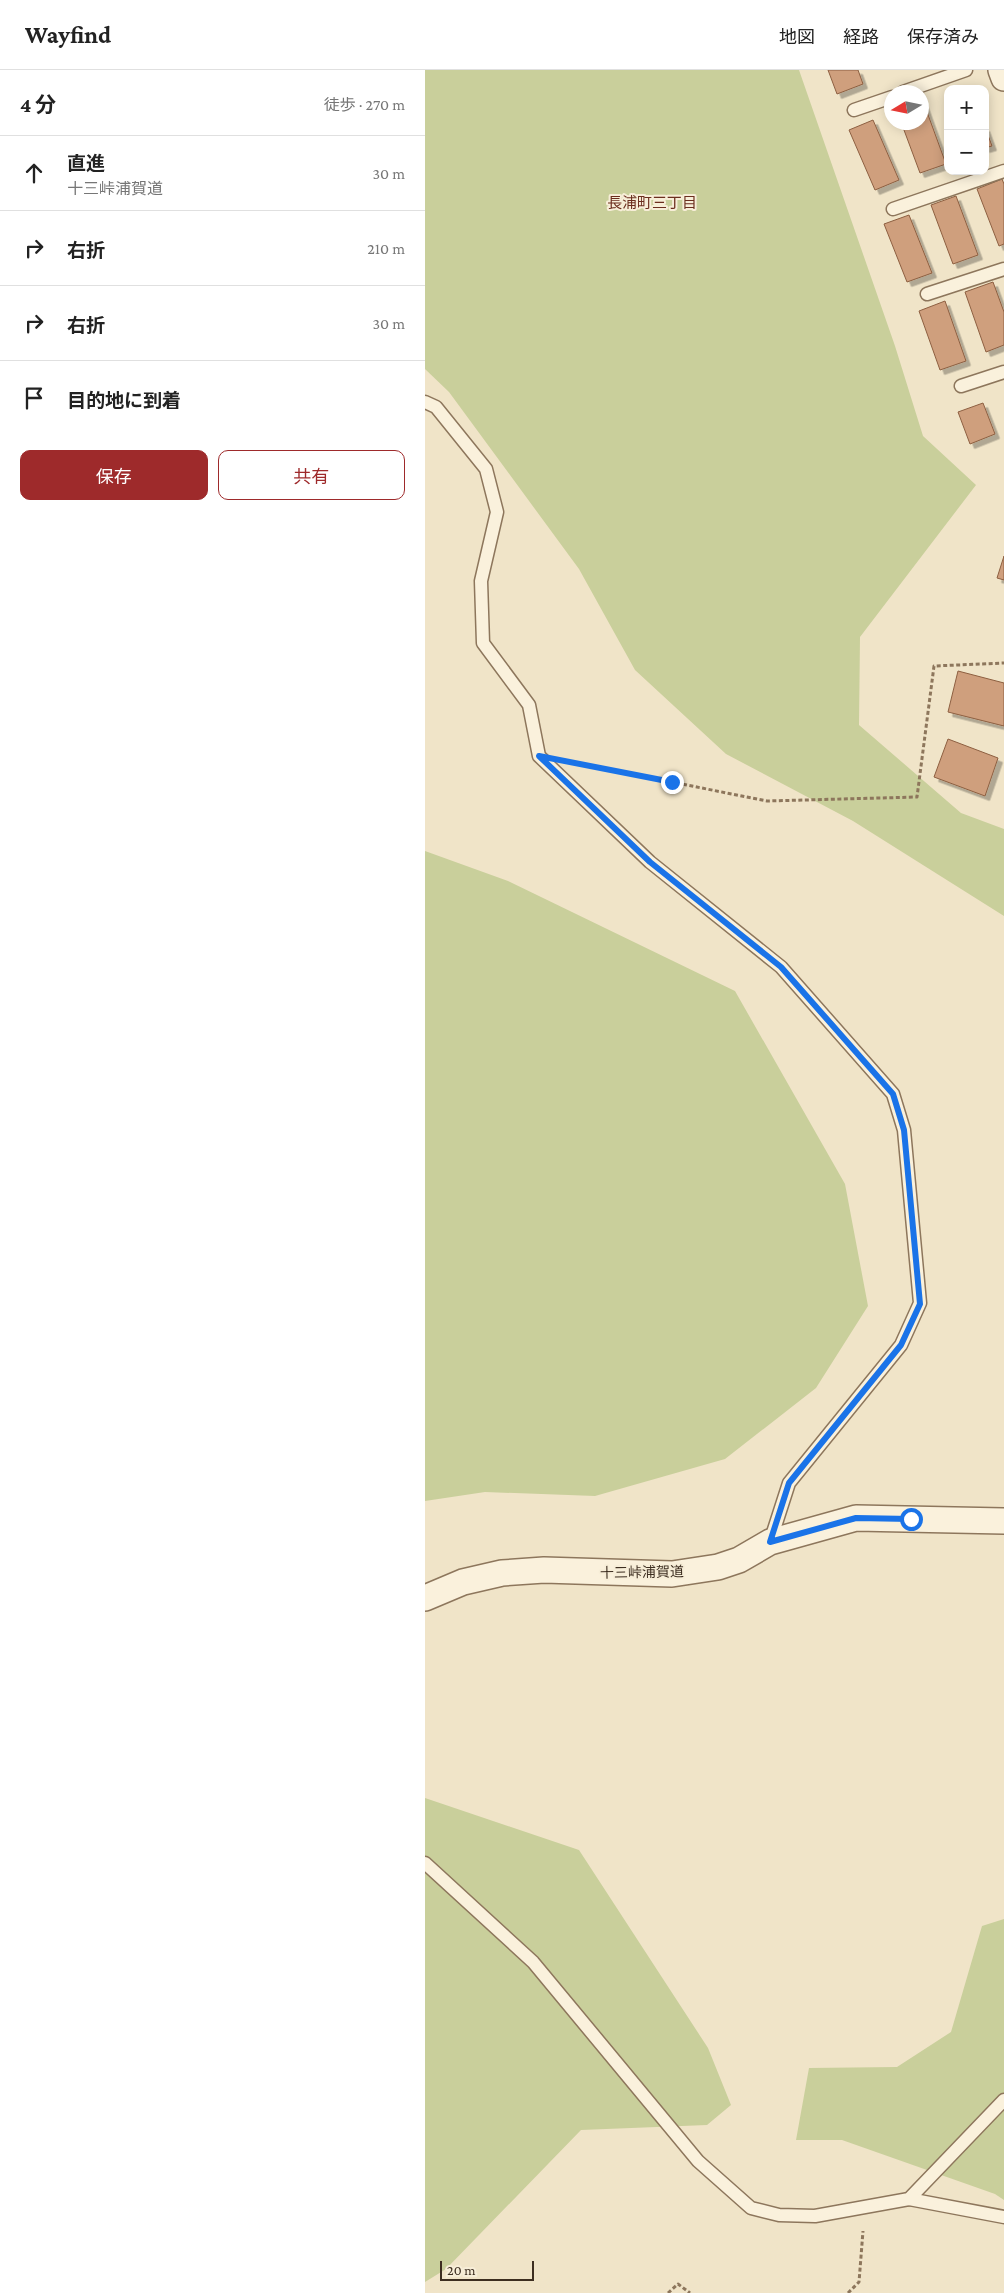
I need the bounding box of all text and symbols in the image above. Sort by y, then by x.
text: Wayfind [25,21,111,48]
text: 地図 [779,27,815,47]
text: 経路 [843,27,879,47]
text: 保存済み [907,27,979,47]
north arrow [884,85,929,130]
map controls [944,85,989,175]
button: + [944,85,989,130]
text: 4 分 [20,93,56,117]
text: 徒歩 · 270 m [324,96,405,113]
button: − [944,130,989,175]
text: 直進 [67,153,105,174]
icon: ahead [20,159,48,187]
text: 30 m [373,165,405,182]
text: 十三峠浦賀道 [67,180,163,197]
district label: 長浦町三丁目 [607,194,697,211]
icon: right [20,234,48,262]
text: 右折 [67,240,105,261]
text: 210 m [367,240,405,257]
icon: right [20,309,48,337]
text: 右折 [67,315,105,336]
text: 30 m [373,315,405,332]
icon: arrive [20,384,48,412]
text: 目的地に到着 [67,390,181,411]
button: 保存 [20,450,208,500]
button: 共有 [218,450,405,500]
route end [661,771,684,794]
route start [900,1508,923,1531]
street label: 十三峠浦賀道 [600,1563,684,1581]
scale bar [440,2258,534,2281]
text: 20 m [447,2262,475,2278]

